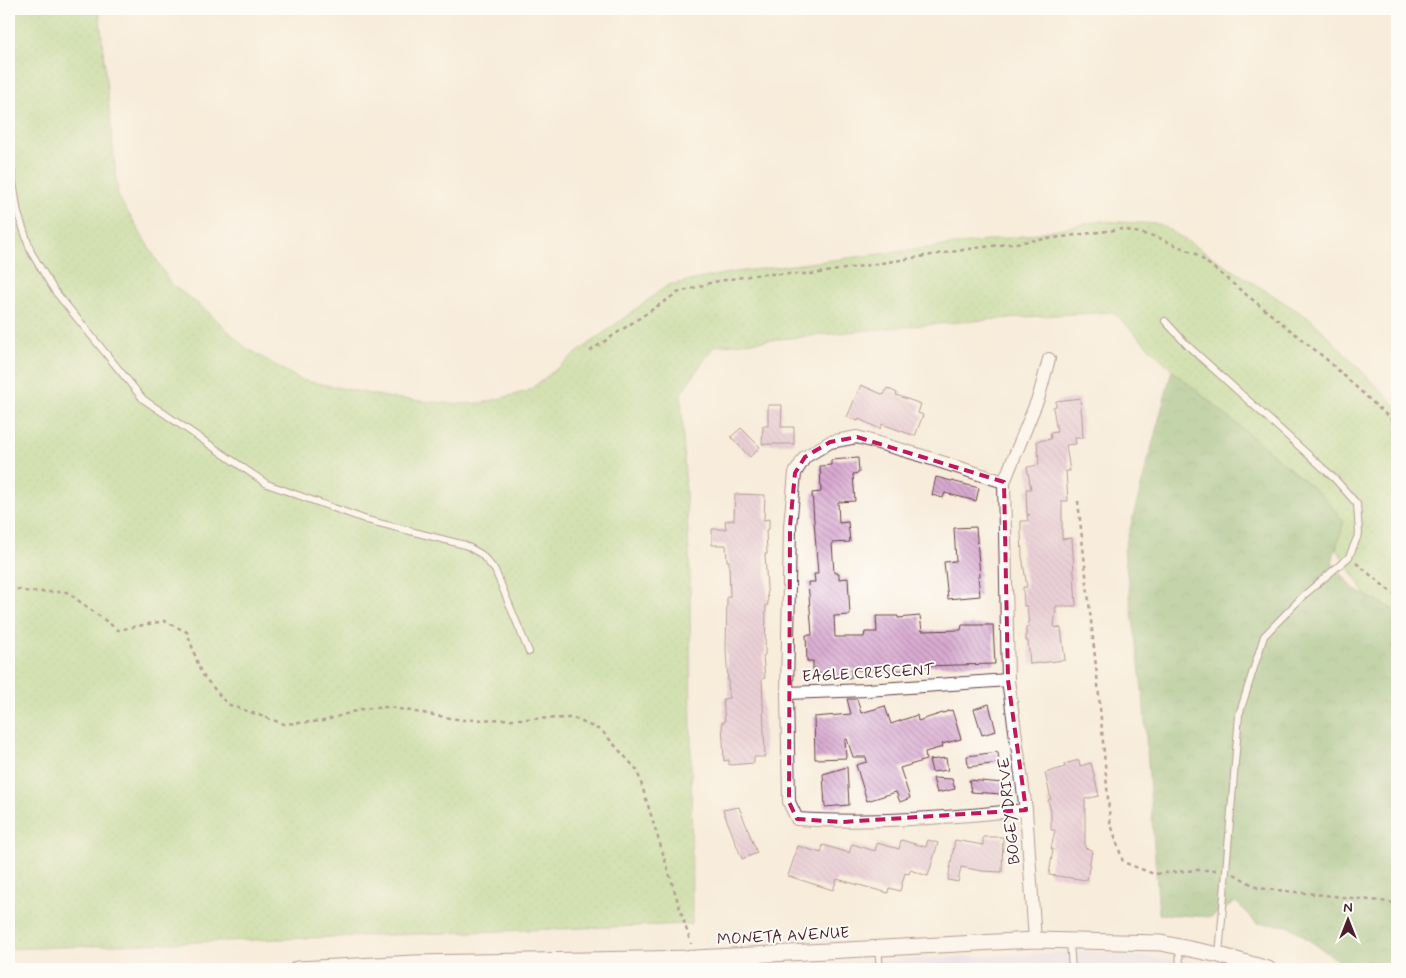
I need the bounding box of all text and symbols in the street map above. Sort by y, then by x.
street label: EAGLE CRESCENT [802,659,936,687]
street label: BOGEY DRIVE [993,756,1026,866]
north arrow [1324,896,1374,946]
text: N [1343,899,1353,917]
street label: MONETA AVENUE [716,923,850,950]

